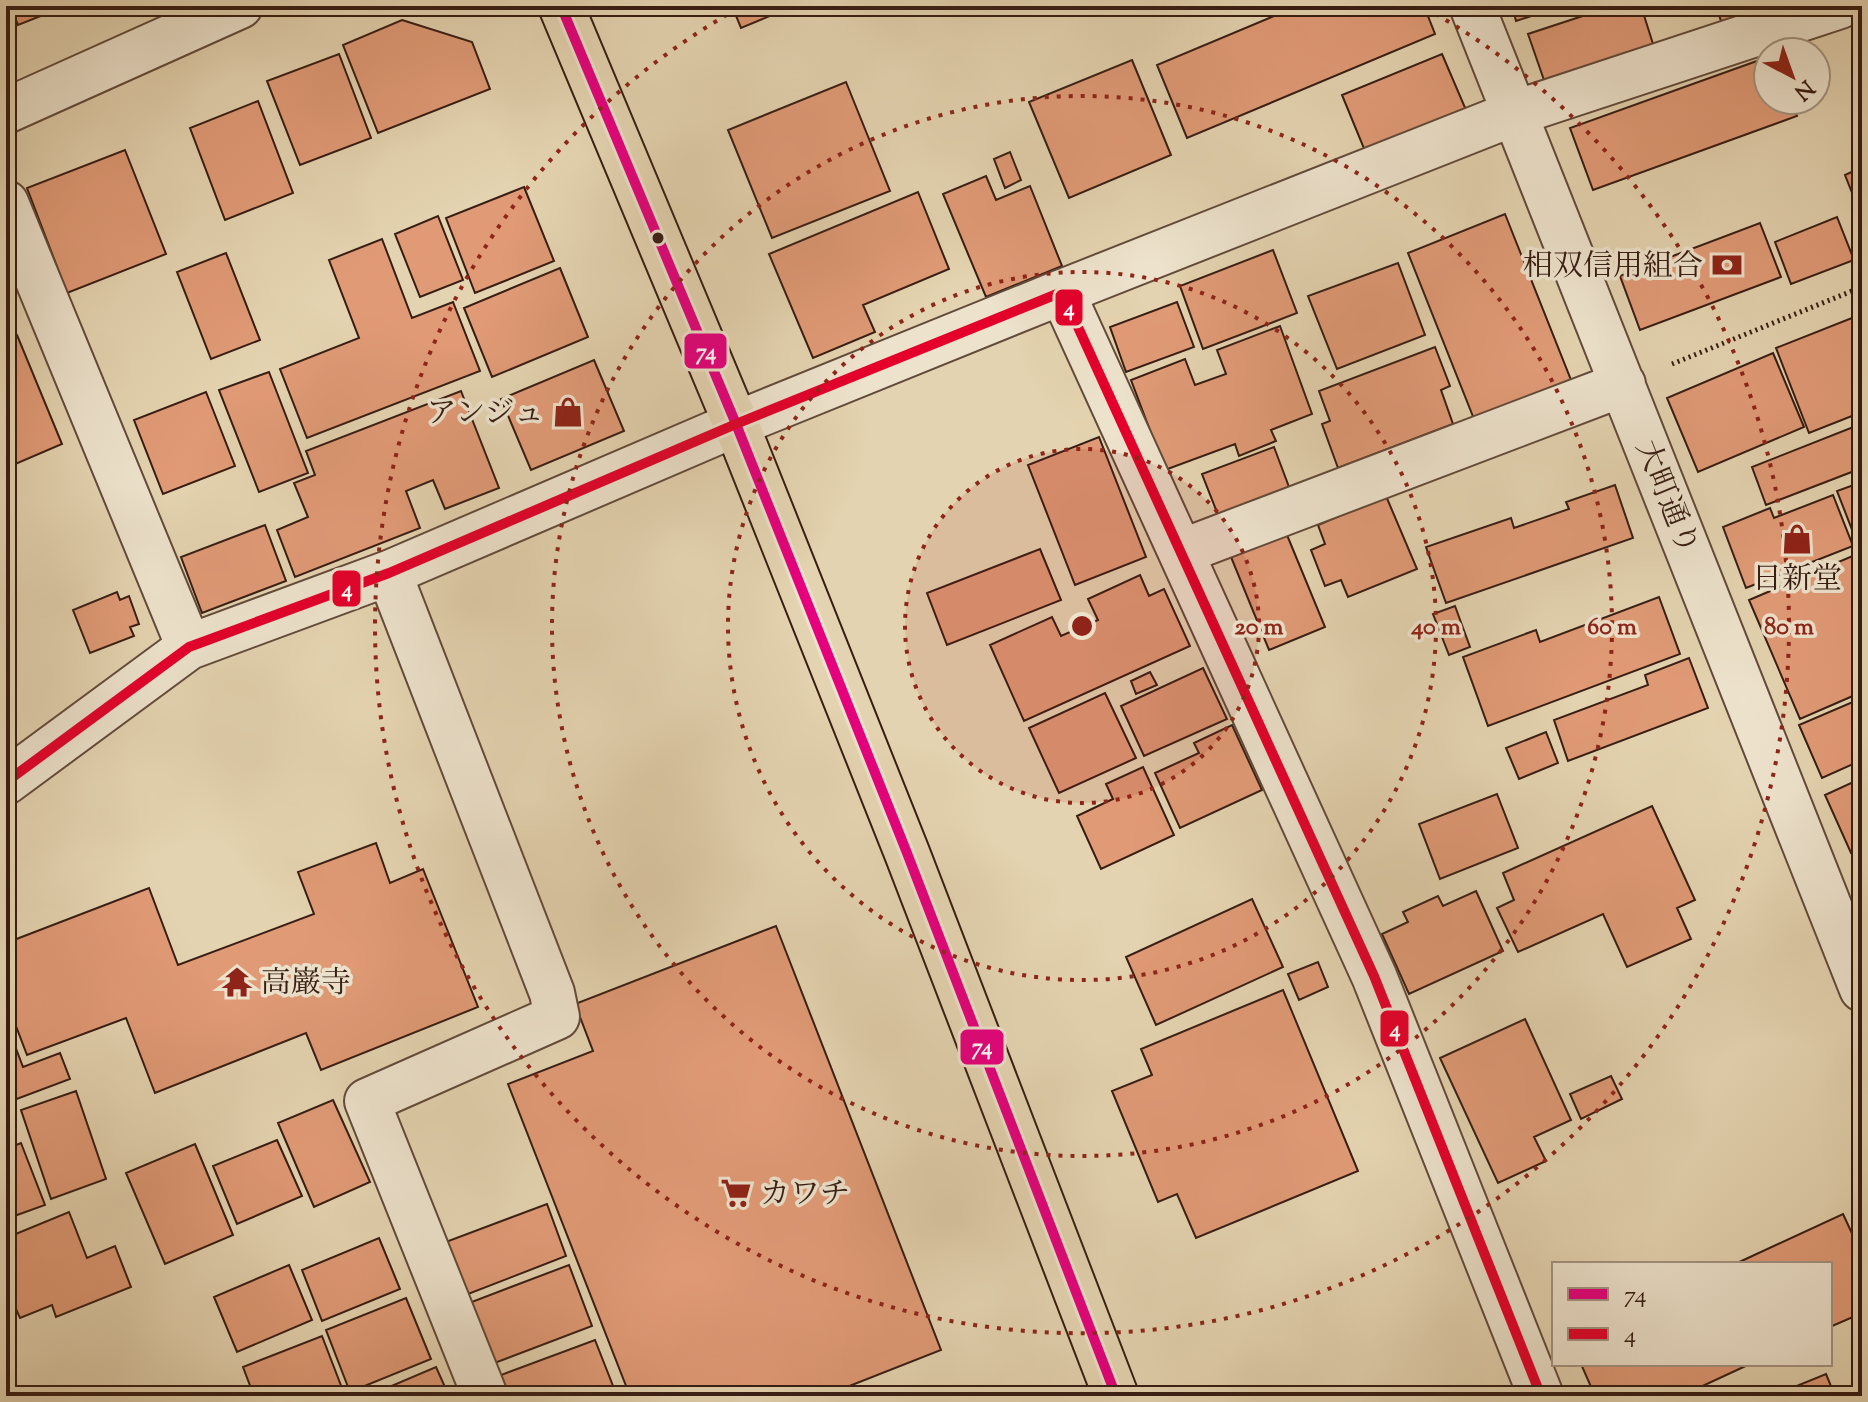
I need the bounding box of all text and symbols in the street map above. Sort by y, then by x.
north arrow [1752,36,1832,116]
text: N [1786,71,1820,107]
unlabelled marker [650,230,666,246]
place label: 相双信用組合 [1523,246,1703,289]
bank icon: 相双信用組合 [1710,248,1744,282]
line badge: 4 [1054,288,1084,327]
text: 4 [1062,294,1075,326]
line badge: 74 [683,332,728,370]
text: 74 [696,338,716,370]
place label: アンジュ [427,393,544,436]
shop icon: アンジュ [551,395,585,429]
street label: 大町通り [1623,434,1708,562]
shop icon: 日新堂 [1780,522,1814,556]
place label: 日新堂 [1752,559,1842,602]
line badge: 4 [331,569,362,608]
text: 4 [340,575,353,607]
text: 20 m [1235,611,1284,645]
text: 40 m [1410,611,1461,645]
text: 60 m [1587,611,1637,645]
text: 80 m [1764,611,1814,645]
centre of rings [1068,612,1096,640]
place label: 高巌寺 [261,963,351,1006]
temple icon: 高巌寺 [220,965,254,999]
line badge: 4 [1379,1009,1410,1048]
text: 4 [1388,1015,1401,1047]
line badge: 74 [959,1028,1005,1066]
text: 74 [972,1033,992,1065]
place label: カワチ [760,1174,850,1217]
supermarket icon: カワチ [719,1176,753,1210]
legend [1552,1262,1832,1366]
text: 74 [1624,1279,1647,1313]
text: 4 [1624,1319,1636,1353]

